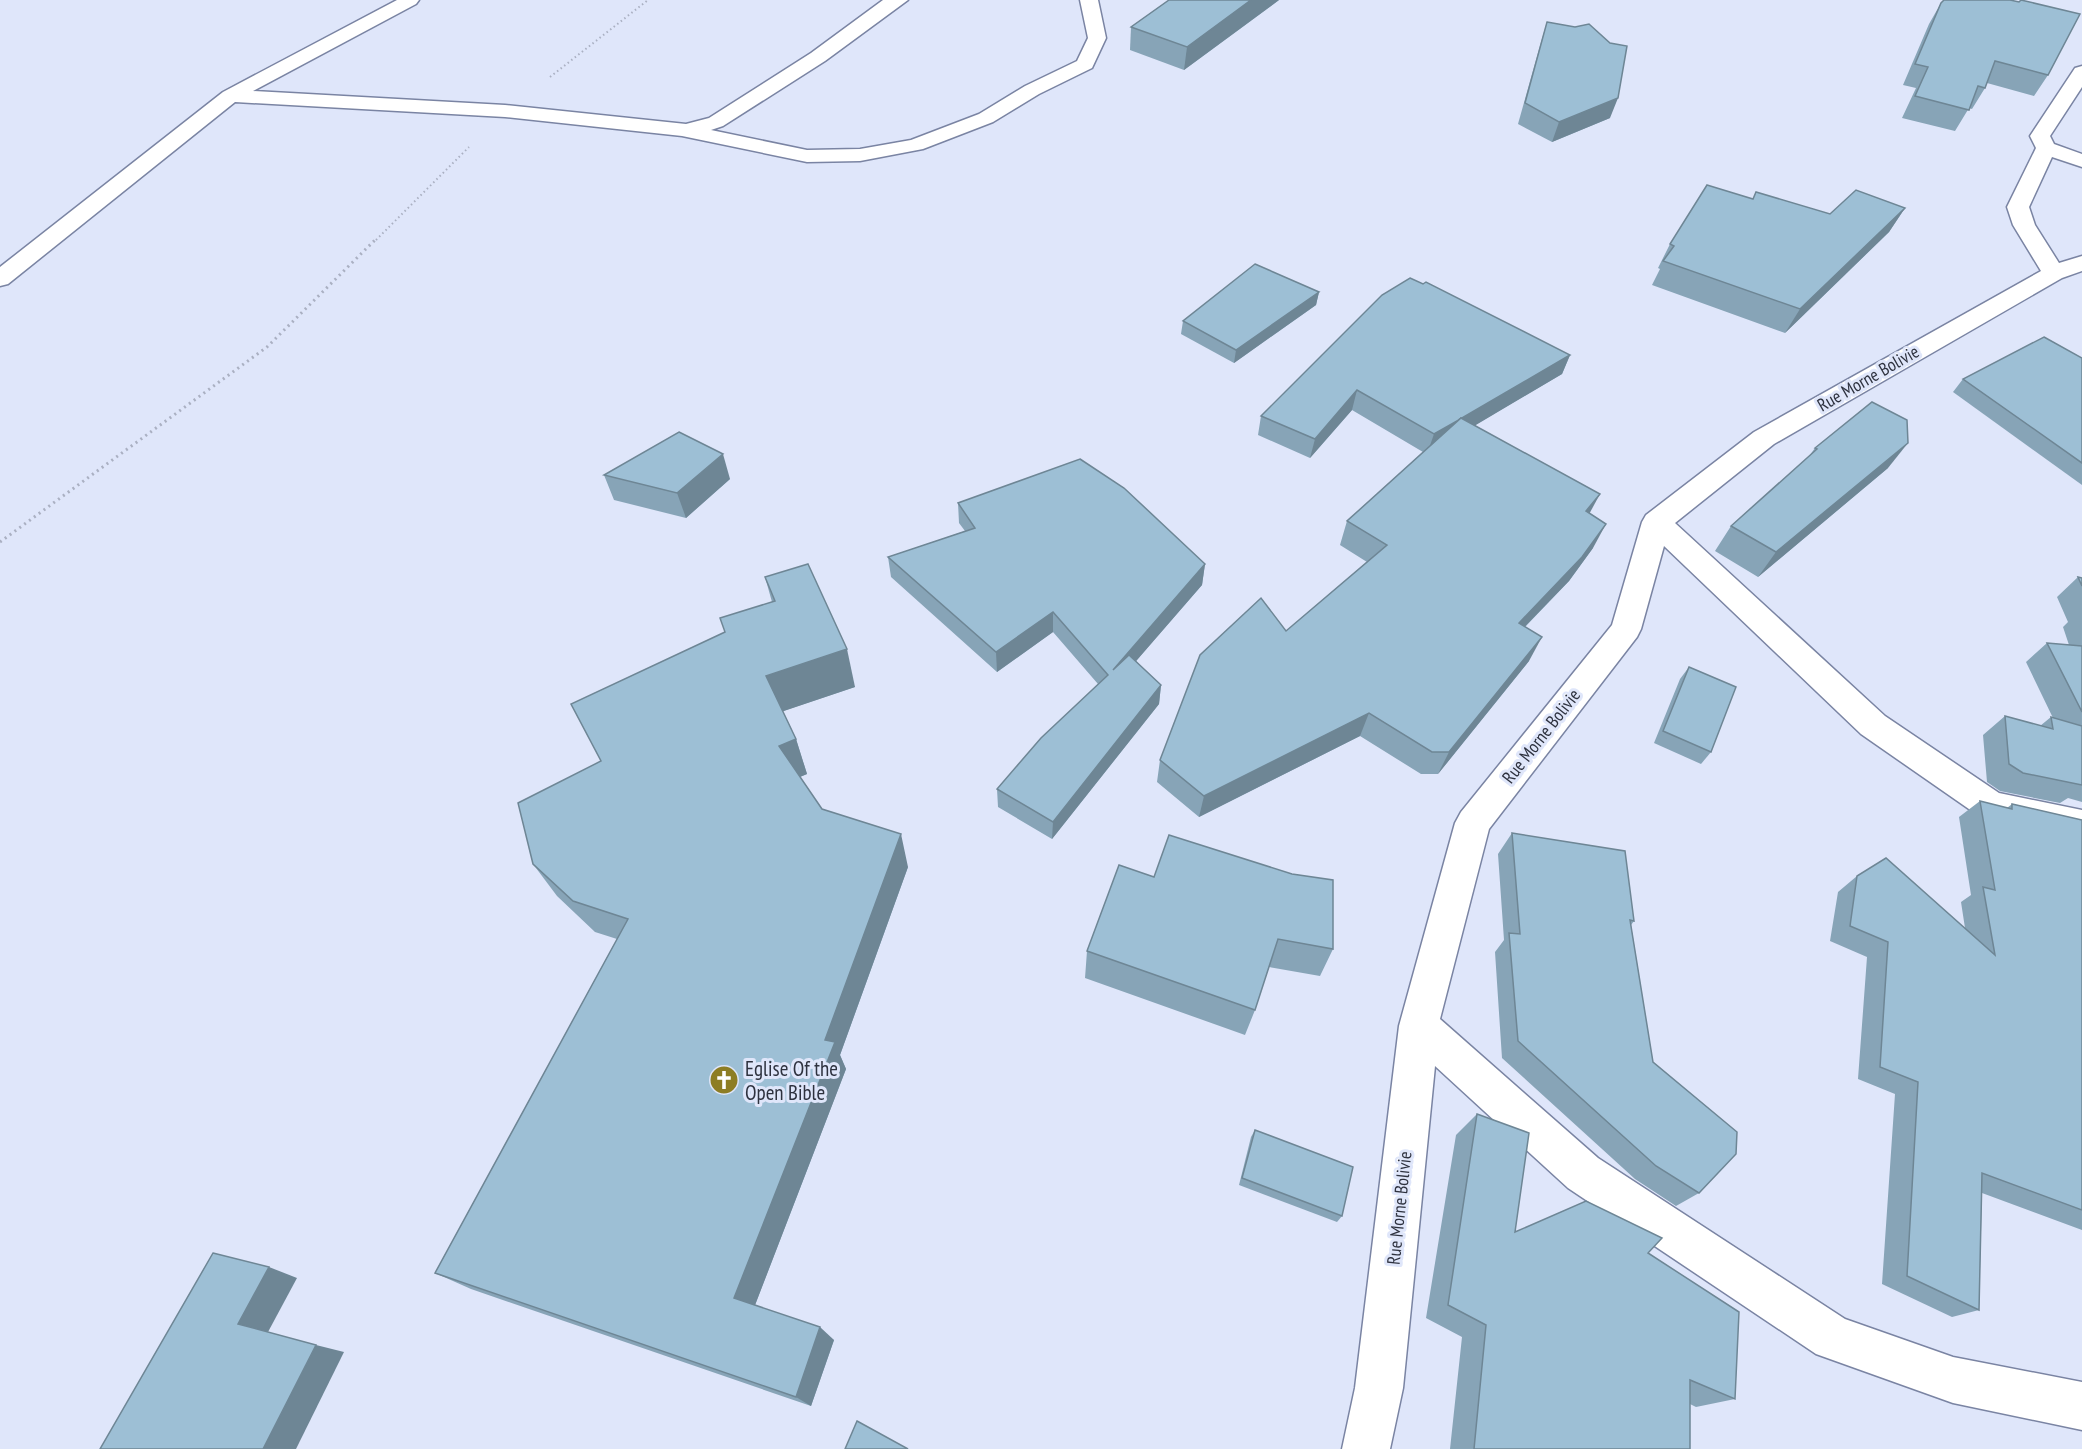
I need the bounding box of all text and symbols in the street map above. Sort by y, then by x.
street label: Rue Morne Bolivie [1813,340,1923,416]
street label: Rue Morne Bolivie [1497,684,1585,788]
place label: Eglise Of the Open Bible [745,1055,838,1106]
church icon: Eglise Of the Open Bible [708,1064,740,1096]
street label: Rue Morne Bolivie [1382,1150,1416,1266]

